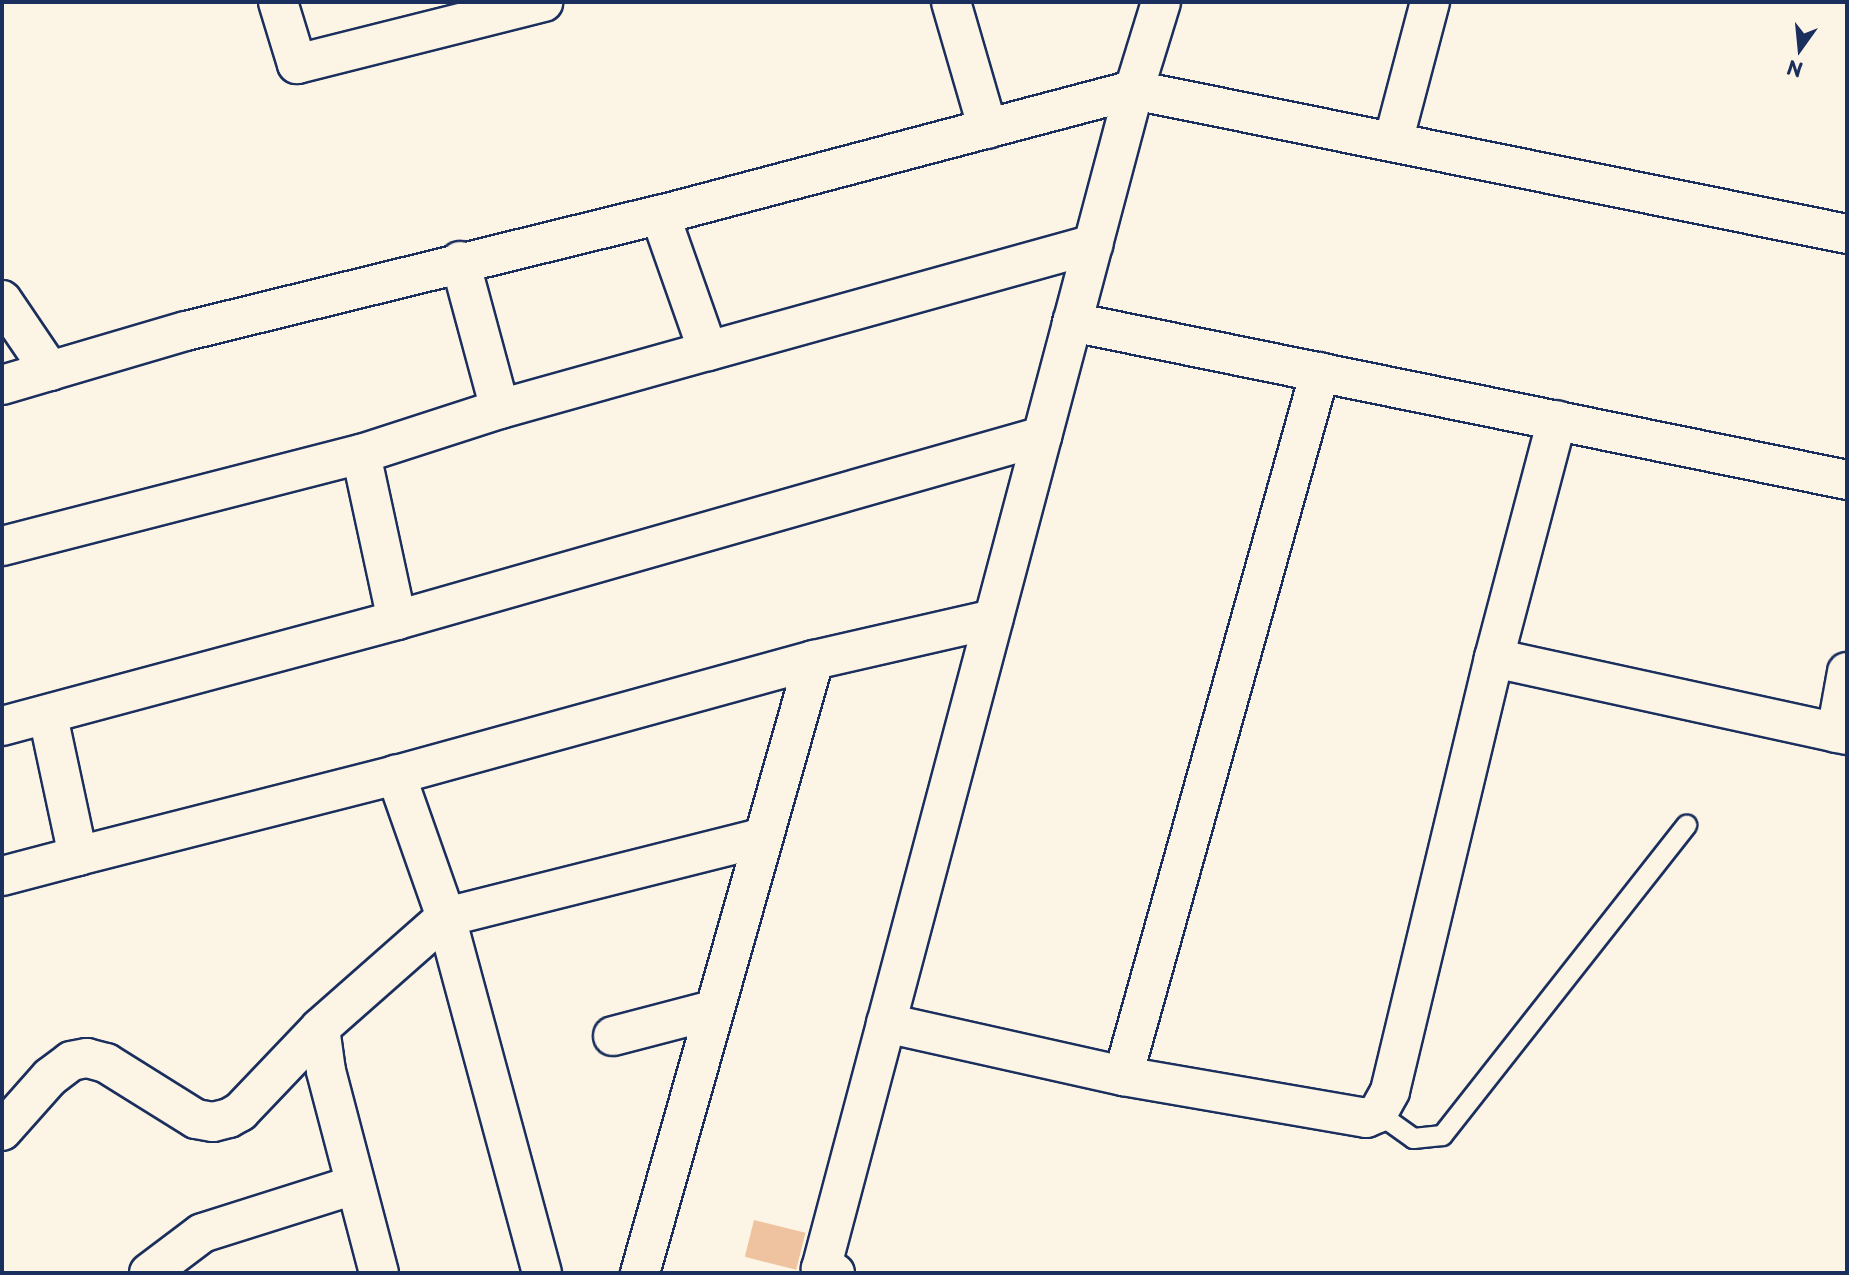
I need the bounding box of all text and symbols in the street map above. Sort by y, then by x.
north arrow [1765,14,1835,84]
text: N [1784,54,1805,85]

